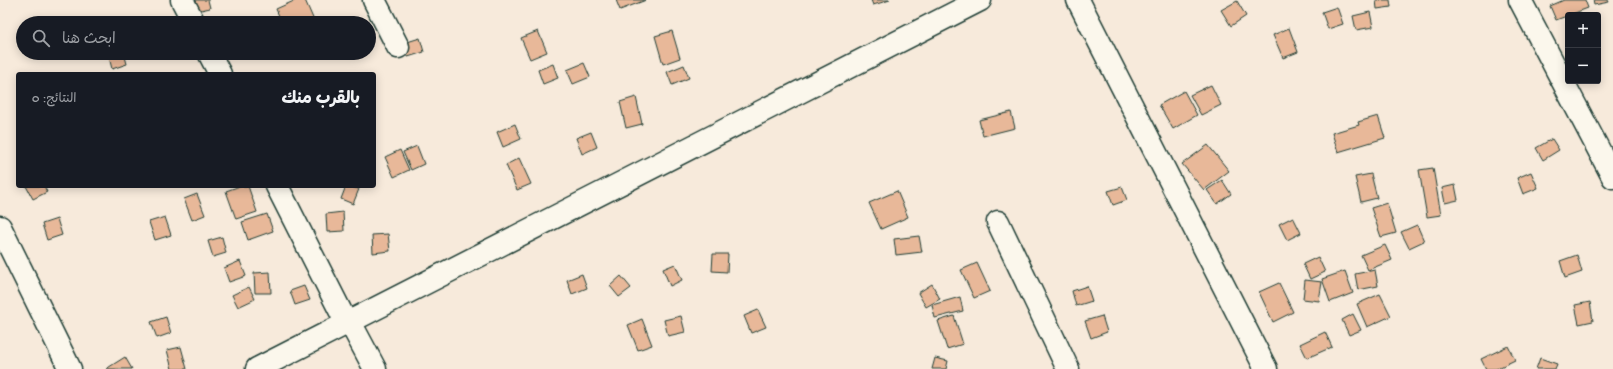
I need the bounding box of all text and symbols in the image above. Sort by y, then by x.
map controls [1565,12,1601,84]
button: + [1565,12,1601,48]
search box [16,16,376,60]
icon: search [30,27,52,49]
text: ابحث هنا [62,31,116,49]
button: − [1565,48,1601,84]
text: بالقرب منك [281,90,360,110]
text: النتائج: 0 [32,92,77,107]

